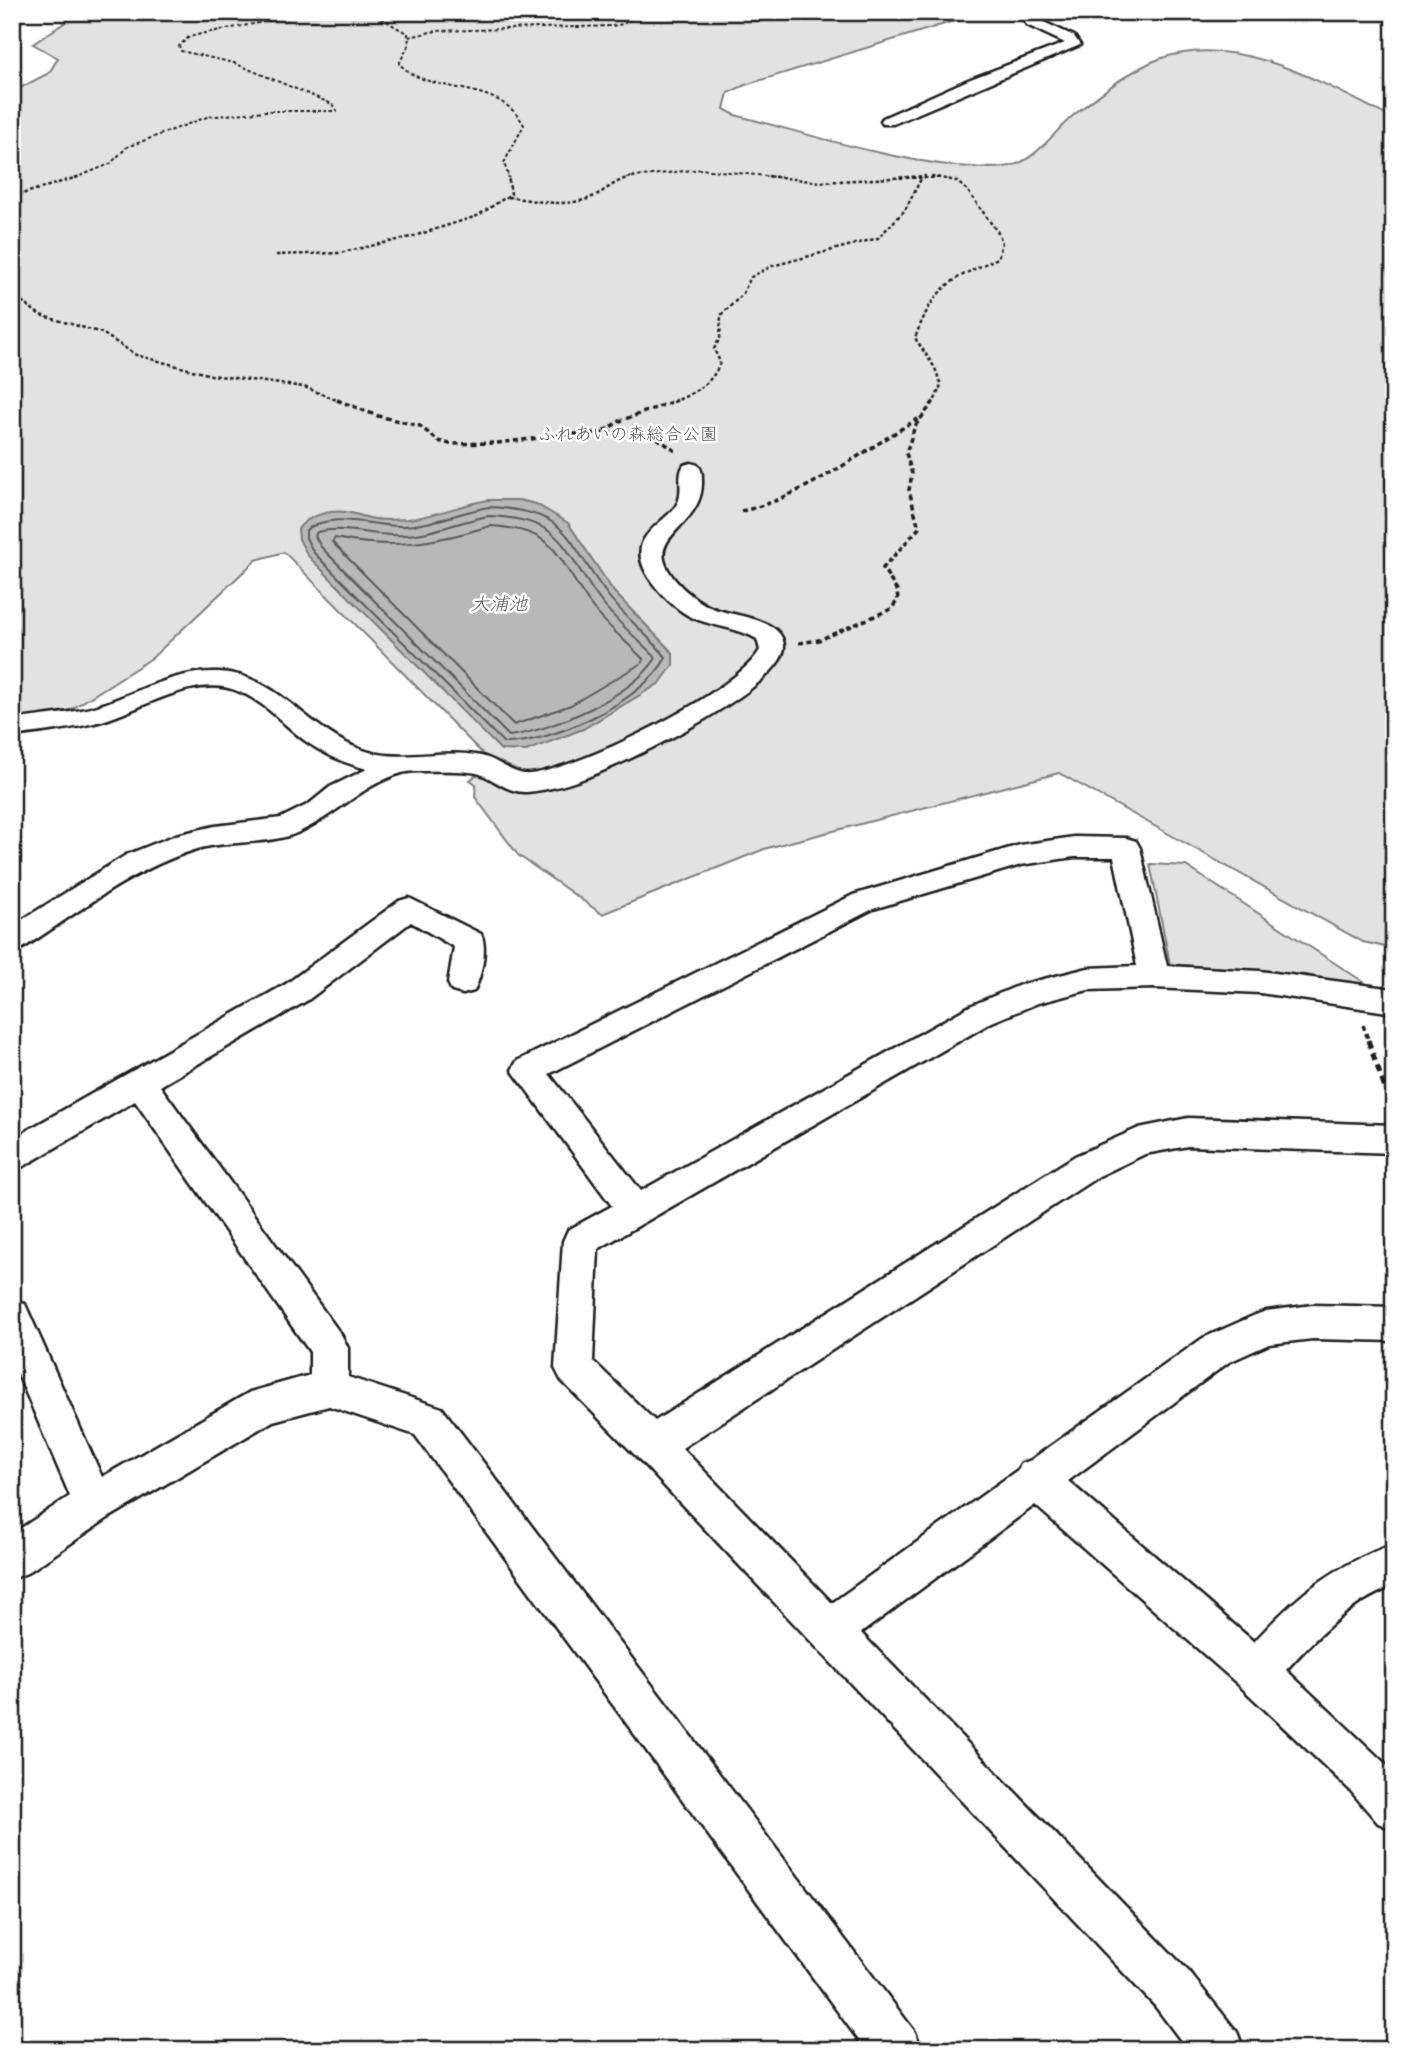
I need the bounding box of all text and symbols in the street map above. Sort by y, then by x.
park label: ふれあいの森総合公園 [538,424,718,445]
water label: 大浦池 [470,593,528,615]

